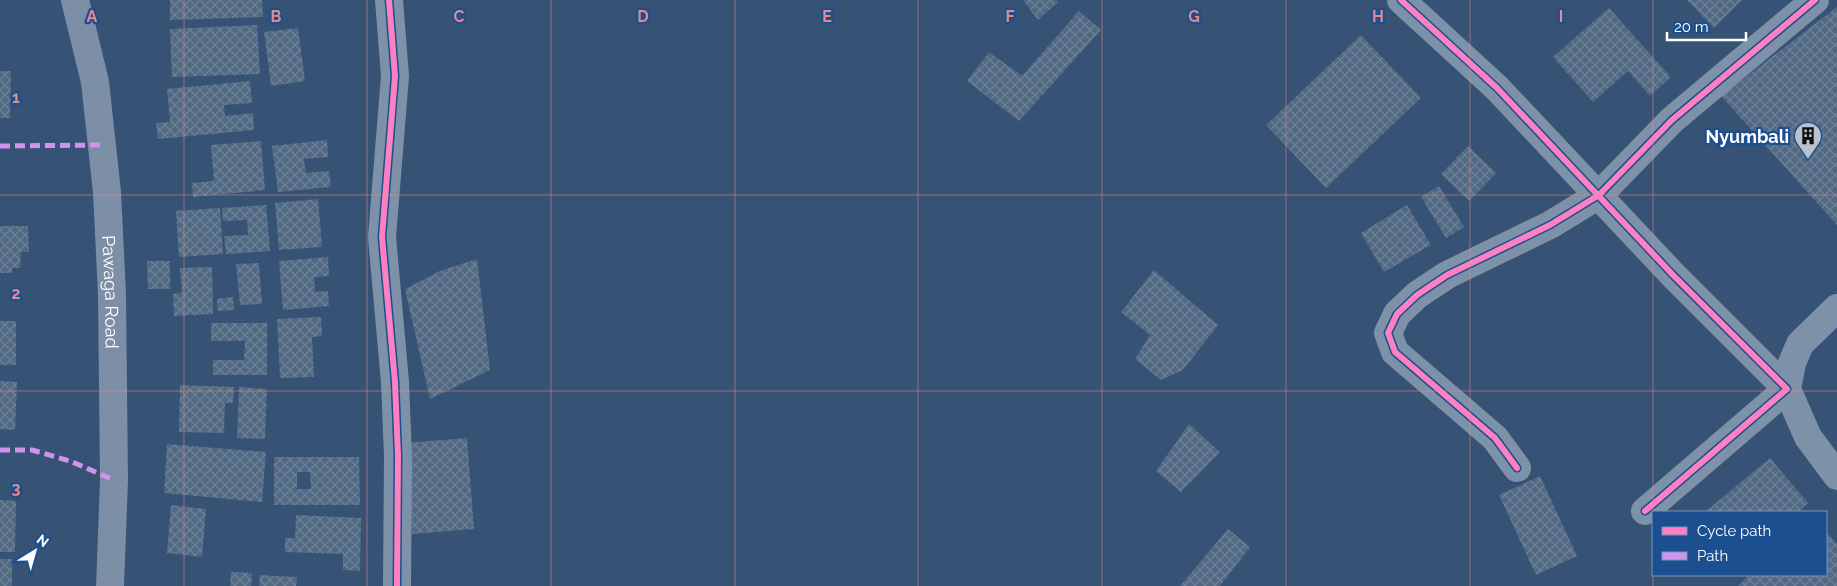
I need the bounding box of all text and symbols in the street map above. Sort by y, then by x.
text: A [87,7,98,26]
text: B [271,7,282,26]
text: C [454,7,465,26]
text: D [637,7,649,26]
text: E [822,7,832,26]
text: F [1005,7,1015,26]
text: G [1188,7,1200,26]
text: H [1372,7,1384,26]
text: I [1559,7,1563,26]
scale bar [1667,10,1746,42]
text: 20 m [1674,18,1709,36]
text: 1 [12,88,20,107]
building icon: Nyumbali [1793,121,1823,160]
place label: Nyumbali [1705,126,1789,147]
street label: Pawaga Road [99,235,123,349]
text: 2 [11,284,21,303]
text: 3 [12,479,21,498]
legend [1652,511,1827,576]
text: Cycle path [1697,522,1771,540]
north arrow [10,526,60,576]
text: N [34,531,52,550]
text: Path [1697,547,1728,565]

